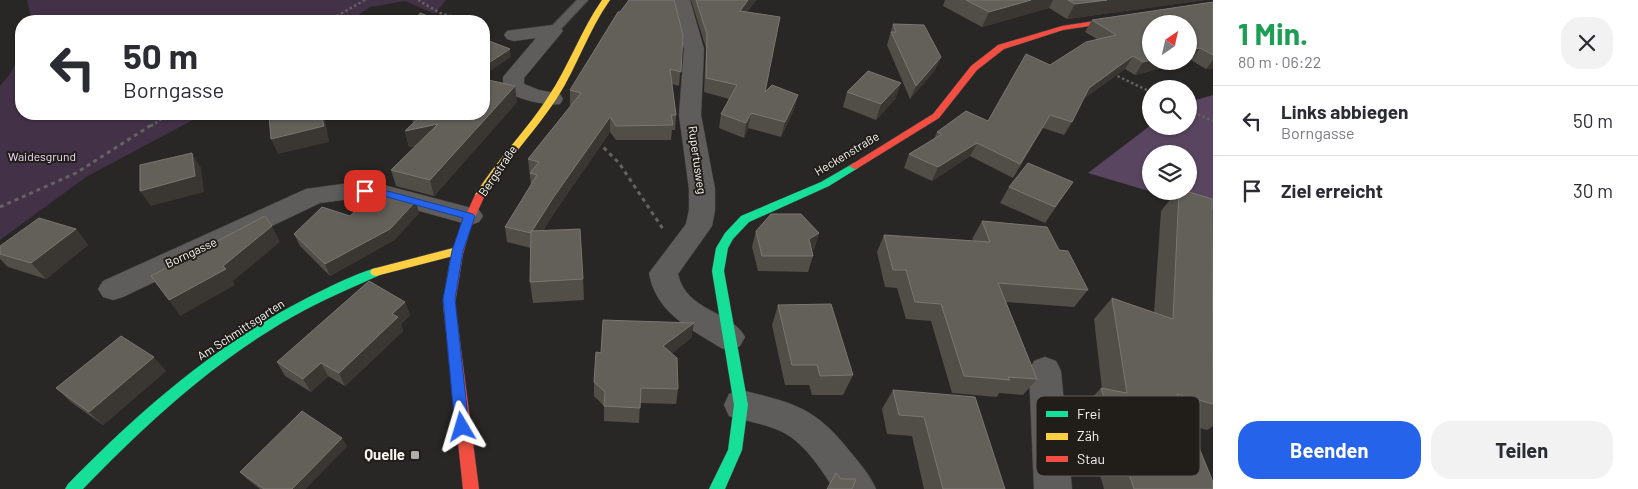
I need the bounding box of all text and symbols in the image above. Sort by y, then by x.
north arrow [1142,15,1198,70]
map controls [1142,15,1197,200]
text: 1 Min. [1238,15,1308,51]
button: close [1561,17,1613,69]
text: 50 m [123,34,198,76]
icon: left [40,35,105,100]
text: 80 m · 06:22 [1238,52,1321,71]
text: Borngasse [123,76,224,102]
button: search [1142,80,1197,135]
text: Links abbiegen [1281,100,1408,123]
icon: left [1238,107,1266,135]
text: 50 m [1573,109,1613,132]
text: Borngasse [1281,123,1355,142]
street label: Rupertusweg [686,125,710,195]
street label: Heckenstraße [812,128,881,178]
street label: Bergstraße [475,142,519,198]
button: layers [1142,145,1197,200]
park label: Waidesgrund [8,149,76,163]
pin [344,170,386,212]
icon: arrive [351,177,379,205]
icon: arrive [1238,177,1266,205]
text: Ziel erreicht [1281,179,1383,202]
text: 30 m [1573,179,1613,202]
street label: Borngasse [163,234,219,270]
street label: Am Schmittsgarten [194,296,287,363]
legend [1036,396,1200,476]
position arrow [435,400,487,452]
text: Frei [1077,405,1101,422]
button: Beenden [1238,421,1421,479]
button: Teilen [1431,421,1613,479]
text: Zäh [1077,427,1099,444]
place label: Quelle [364,445,405,463]
marker: Quelle [409,449,421,461]
text: Stau [1077,450,1105,467]

